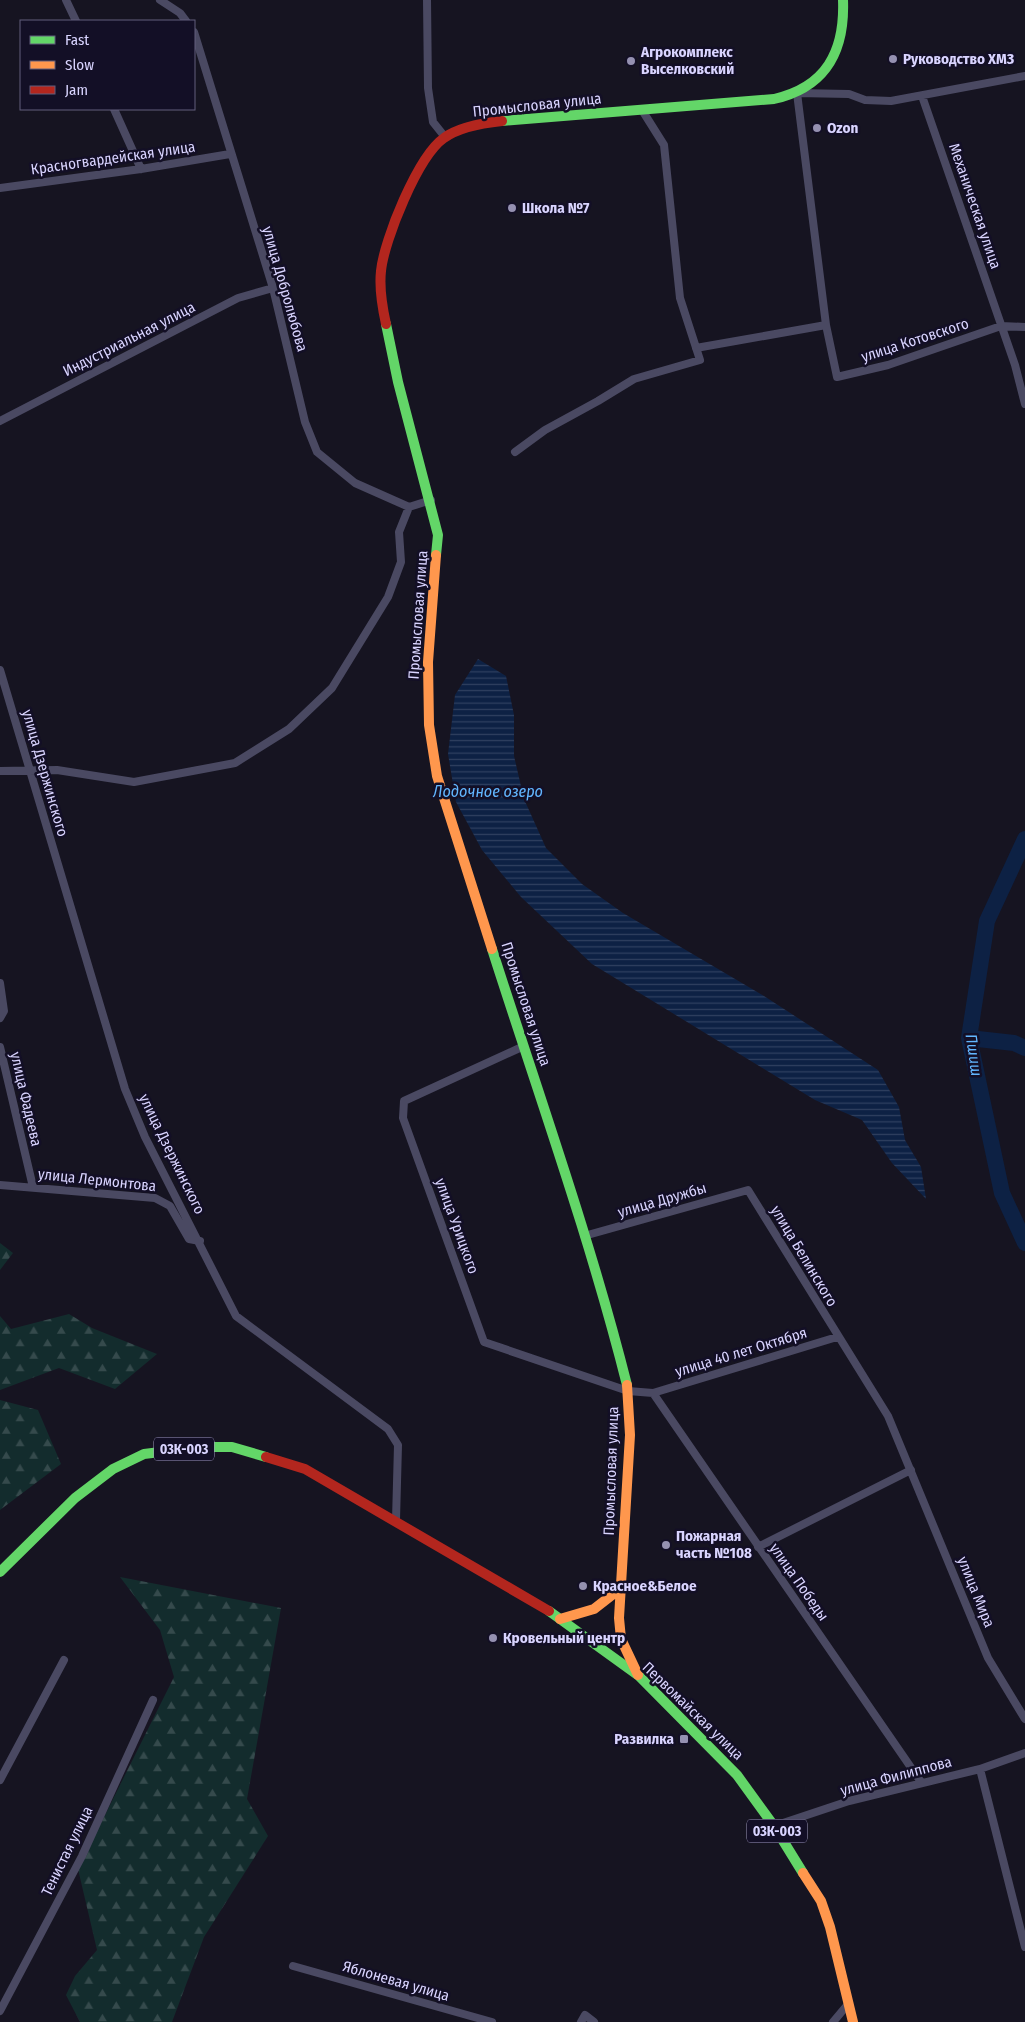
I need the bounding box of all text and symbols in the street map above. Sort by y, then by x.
legend [20,20,195,110]
text: Fast [65,31,89,49]
place label: Агрокомплекс Выселковский [640,43,734,78]
place label: Руководство ХМЗ [903,50,1015,68]
marker: Руководство ХМЗ [887,53,899,65]
marker: Агрокомплекс Выселковский [625,55,637,67]
text: Slow [65,56,94,74]
text: Jam [65,81,88,99]
street label: Промысловая улица [472,89,602,121]
place label: Ozon [827,119,858,137]
marker: Ozon [811,122,823,134]
street label: Красногвардейская улица [30,138,196,178]
street label: Механическая улица [945,141,1005,271]
place label: Школа №7 [522,199,590,217]
marker: Школа №7 [506,202,518,214]
street label: улица Добролюбова [258,224,312,354]
street label: Индустриальная улица [60,298,198,380]
street label: улица Котовского [859,314,971,366]
street label: Промысловая улица [405,550,431,680]
street label: улица Дзержинского [18,707,72,839]
water label: Лодочное озеро [432,782,543,801]
street label: Промысловая улица [497,940,555,1068]
water label: Пшиш [962,1033,986,1077]
street label: улица Фадеева [6,1050,46,1148]
street label: улица Дзержинского [135,1091,209,1217]
street label: улица Лермонтова [37,1165,157,1195]
street label: улица Урицкого [431,1176,483,1276]
street label: улица Дружбы [616,1179,708,1221]
street label: улица Белинского [767,1202,841,1310]
street label: улица 40 лет Октября [673,1323,809,1381]
street label: Промысловая улица [600,1406,622,1536]
road number: 03К-003 [154,1438,214,1460]
place label: Пожарная часть №108 [676,1527,752,1562]
marker: Пожарная часть №108 [660,1539,672,1551]
street label: улица Победы [766,1540,832,1624]
street label: улица Мира [954,1554,998,1630]
place label: Красное&Белое [593,1577,697,1595]
marker: Красное&Белое [577,1580,589,1592]
place label: Кровельный центр [503,1629,625,1647]
marker: Кровельный центр [487,1632,499,1644]
street label: Первомайская улица [639,1658,747,1764]
place label: Развилка [614,1730,675,1748]
marker: Развилка [678,1733,690,1745]
street label: улица Филиппова [838,1752,954,1800]
street label: Тенистая улица [38,1803,96,1899]
road number: 03К-003 [747,1820,807,1842]
street label: Яблоневая улица [341,1957,451,2005]

